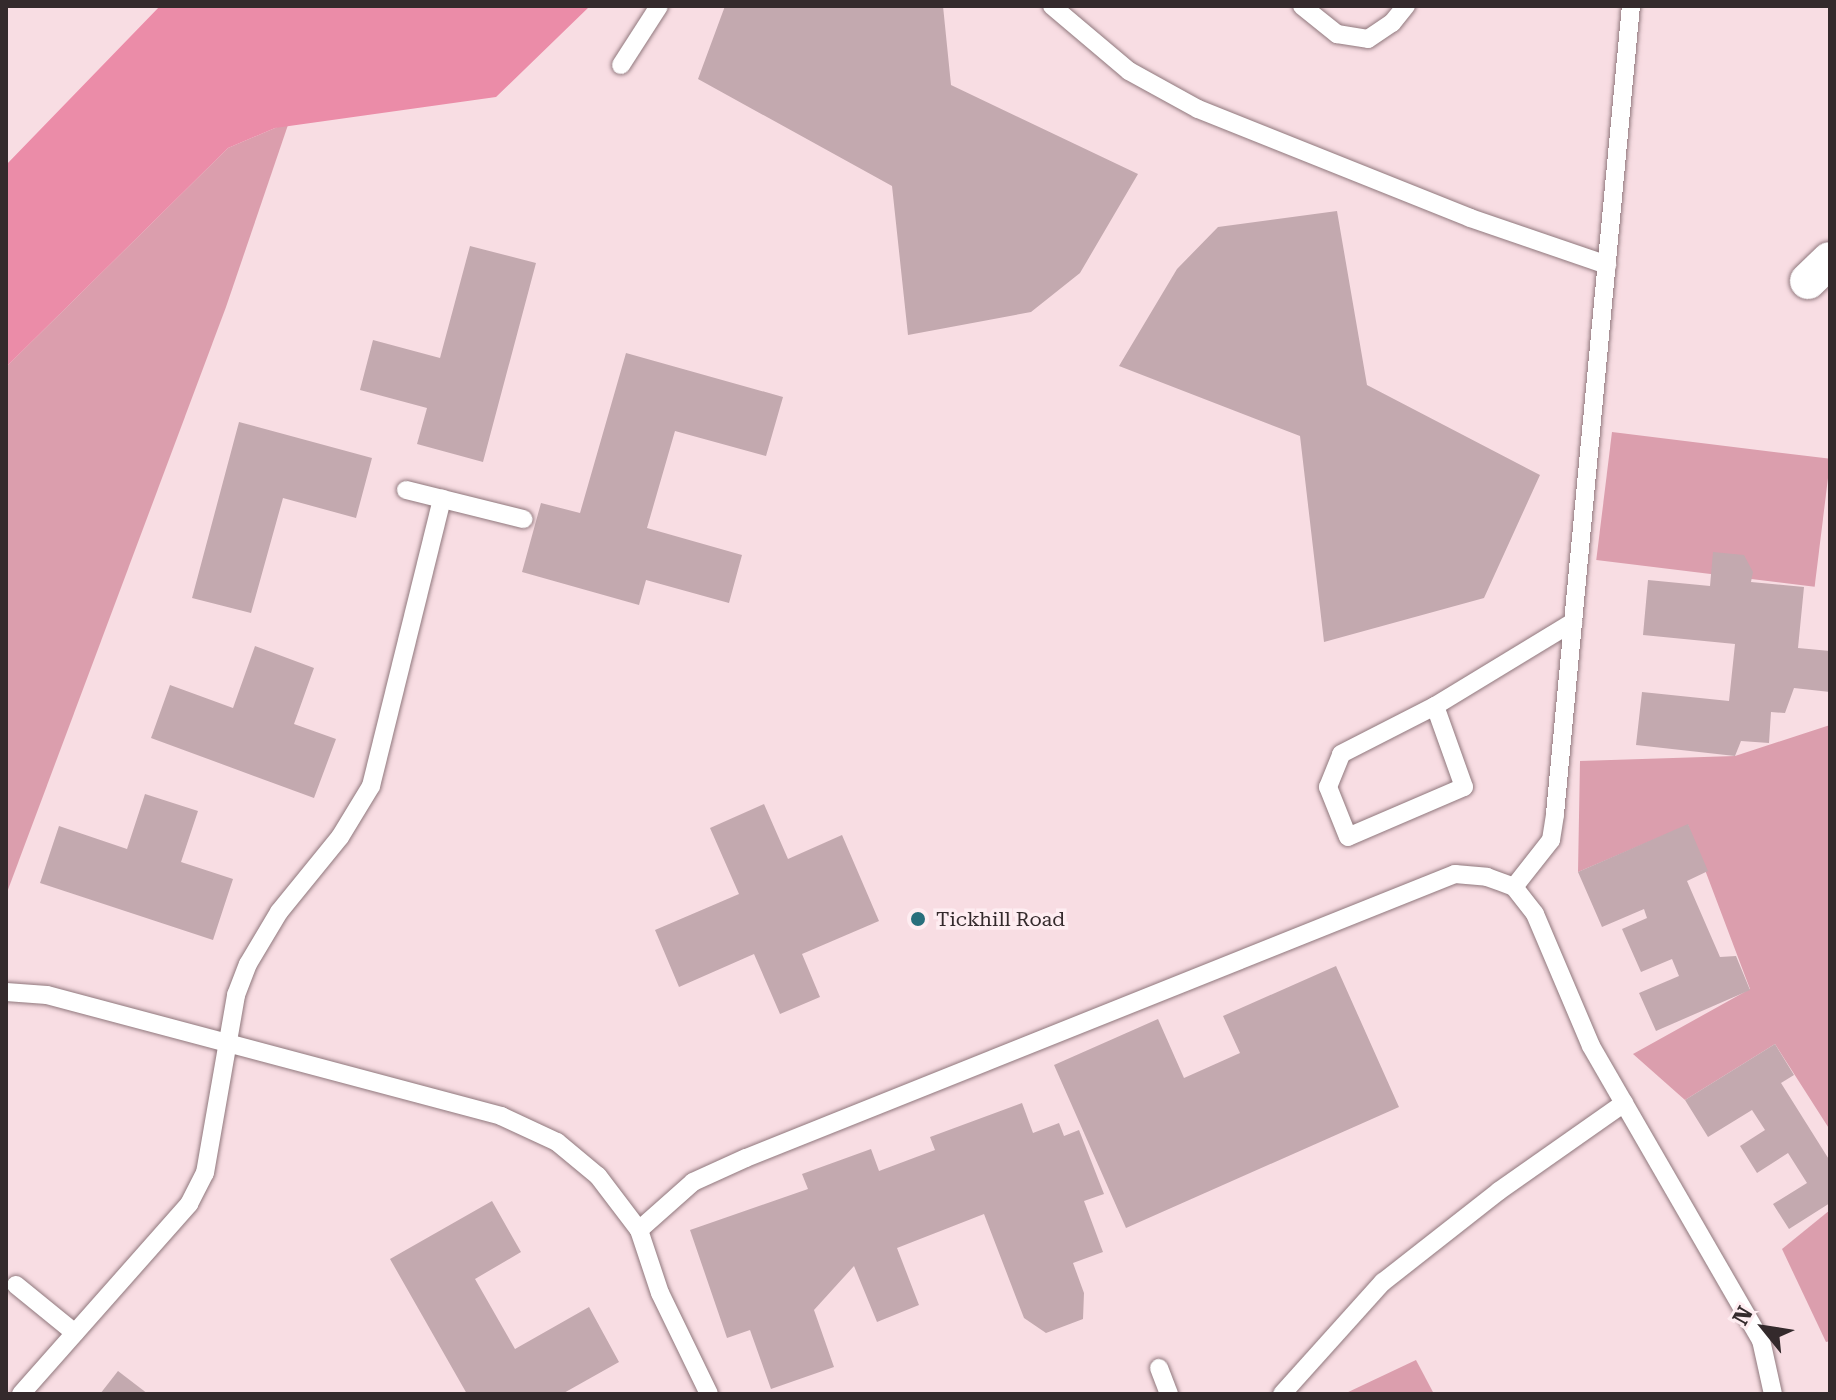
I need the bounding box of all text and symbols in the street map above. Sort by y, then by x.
place label: Tickhill Road [936,907,1065,931]
marker: Tickhill Road [907,908,929,930]
north arrow [1724,1288,1804,1368]
text: N [1728,1302,1758,1329]

